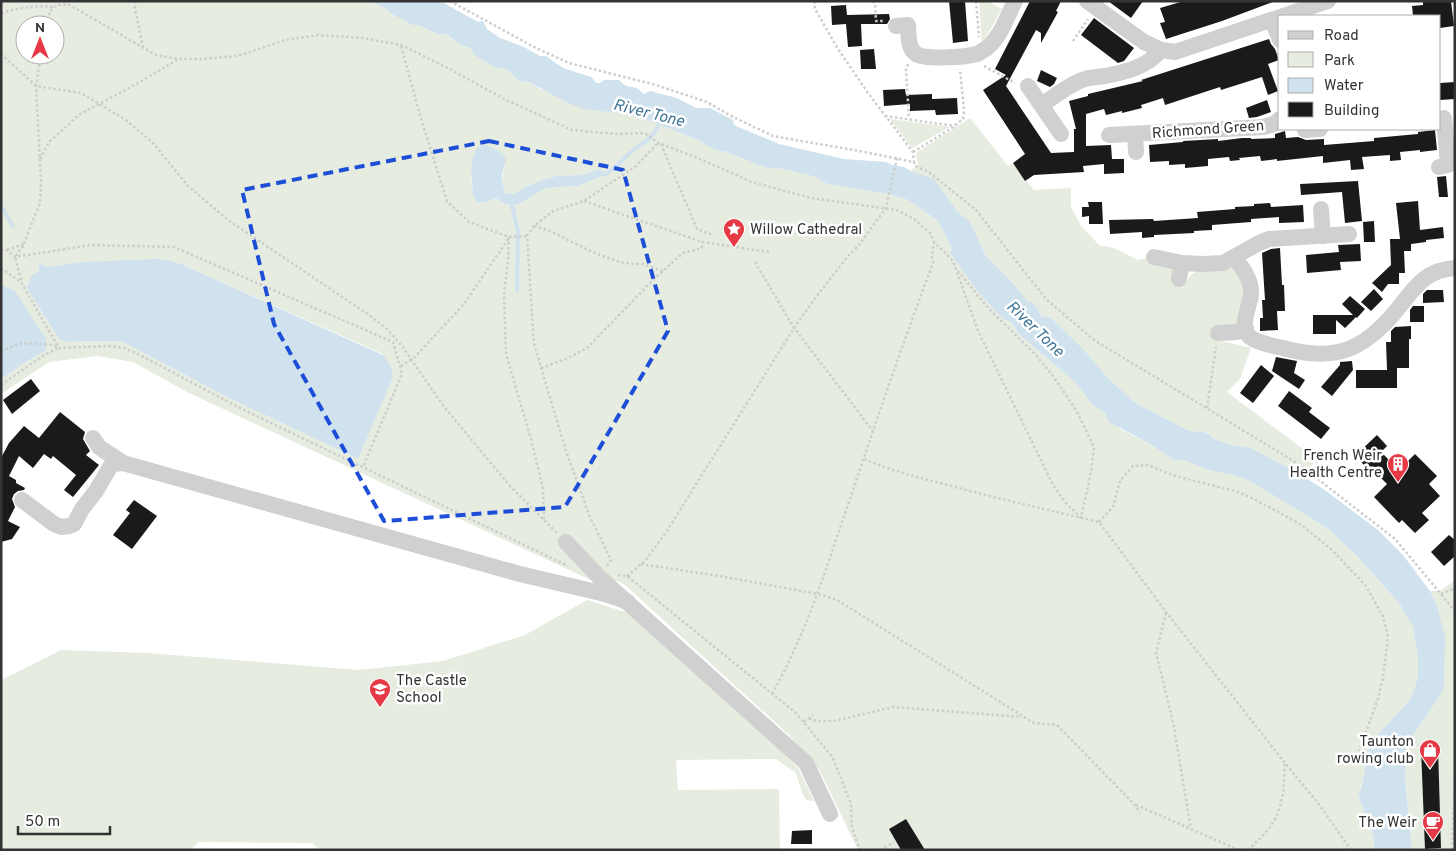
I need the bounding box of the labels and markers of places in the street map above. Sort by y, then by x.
place icon: Willow Cathedral [722,217,746,248]
place label: Willow Cathedral [750,221,862,240]
place label: French Weir Health Centre [1289,447,1382,483]
building icon: French Weir Health Centre [1386,452,1410,483]
place label: The Castle School [396,672,467,708]
school or university icon: The Castle School [368,677,392,708]
place label: Taunton rowing club [1337,733,1414,769]
shop icon: Taunton rowing club [1418,738,1442,769]
cafe icon: The Weir [1421,810,1445,841]
place label: The Weir [1358,814,1417,833]

